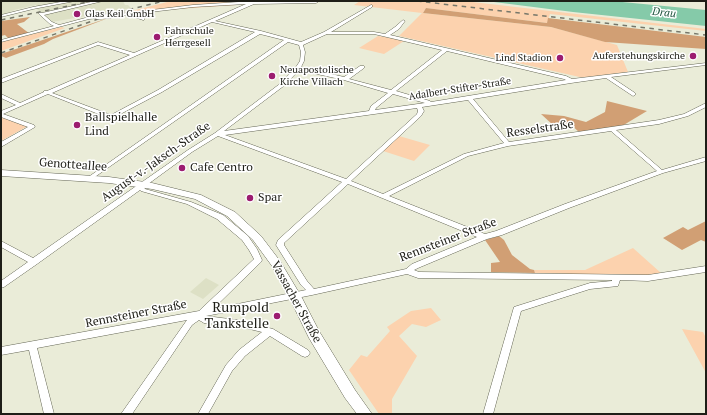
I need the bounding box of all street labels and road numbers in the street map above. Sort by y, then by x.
street label: Adalbert-Stifter-Straße [408,75,512,103]
street label: Resselstraße [506,117,574,141]
street label: August-v.-Jaksch-Straße [99,119,213,205]
street label: Genotteallee [38,155,108,175]
street label: Rennsteiner Straße [397,215,499,265]
street label: Vassacher Straße [268,259,324,345]
street label: Rennsteiner Straße [84,297,188,331]

